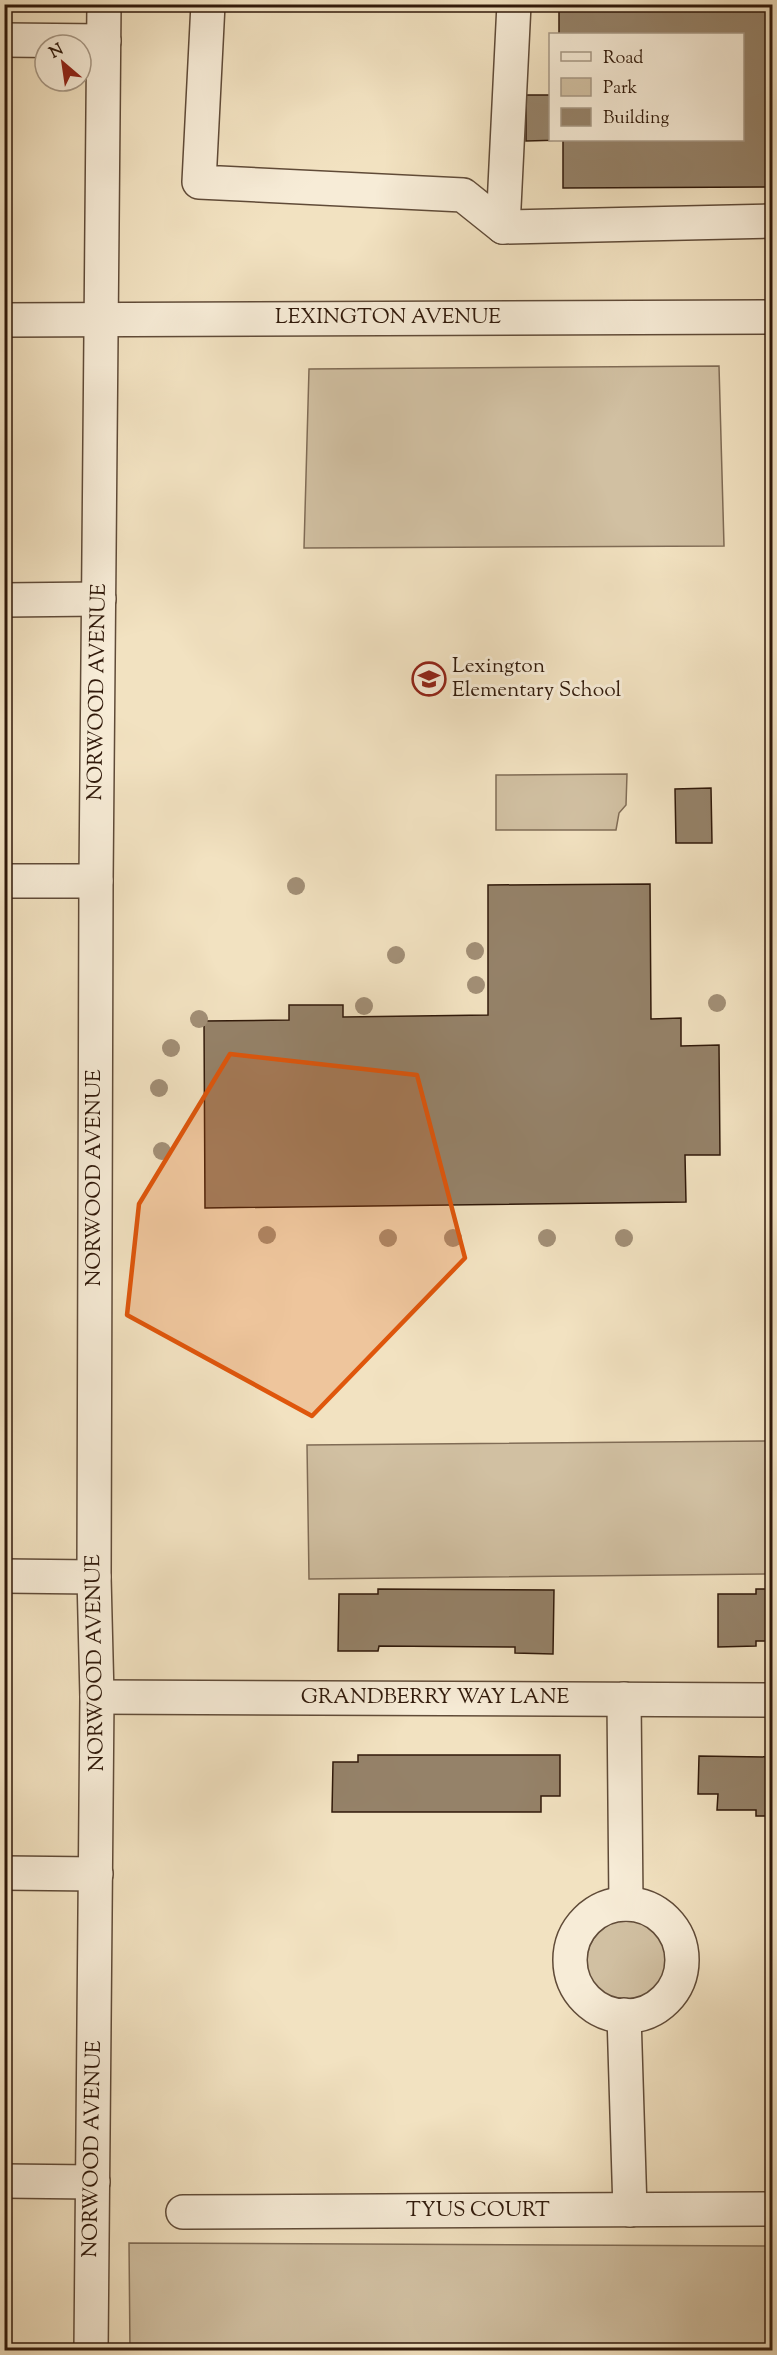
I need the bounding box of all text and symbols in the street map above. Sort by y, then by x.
north arrow [33,33,93,93]
legend [549,33,744,141]
text: N [46,39,68,65]
text: Road [603,46,643,72]
text: Park [603,76,638,102]
text: Building [603,106,669,132]
street label: LEXINGTON AVENUE [275,303,501,333]
street label: NORWOOD AVENUE [81,583,115,801]
place label: Lexington Elementary School [452,652,622,706]
school or university icon: Lexington Elementary School [411,661,447,697]
street label: NORWOOD AVENUE [80,1069,110,1287]
street label: NORWOOD AVENUE [79,1554,113,1772]
street label: GRANDBERRY WAY LANE [301,1683,569,1713]
street label: NORWOOD AVENUE [76,2040,110,2258]
street label: TYUS COURT [406,2196,550,2226]

